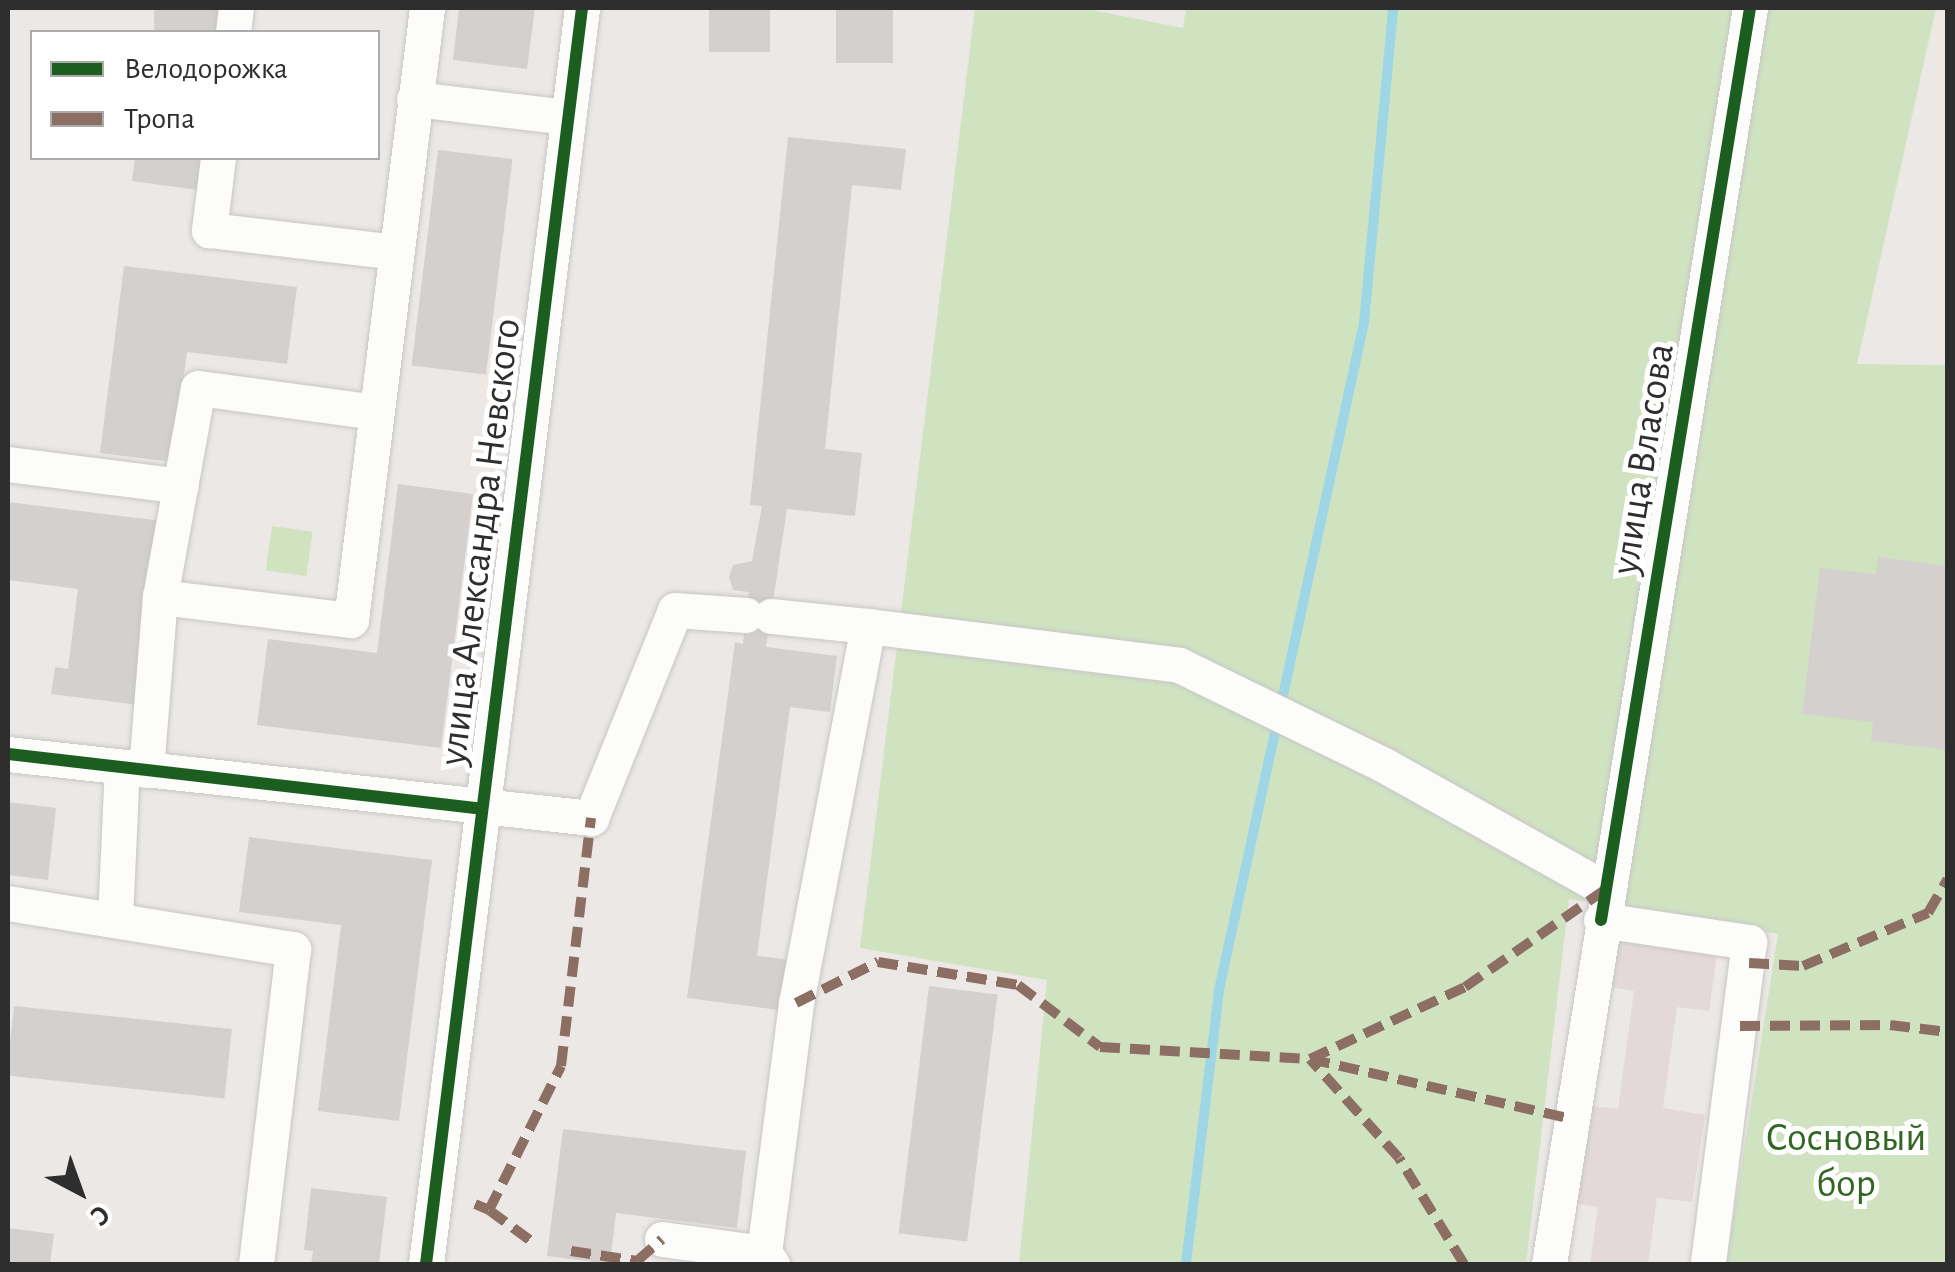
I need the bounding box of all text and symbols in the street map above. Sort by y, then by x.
legend [30,30,380,160]
text: Велодорожка [124,54,288,84]
text: Тропа [124,104,195,134]
street label: улица Александра Невского [429,316,531,768]
street label: улица Власова [1601,340,1685,578]
park label: Сосновый бор [1766,1114,1926,1208]
north arrow [30,1142,130,1242]
text: С [85,1199,115,1230]

